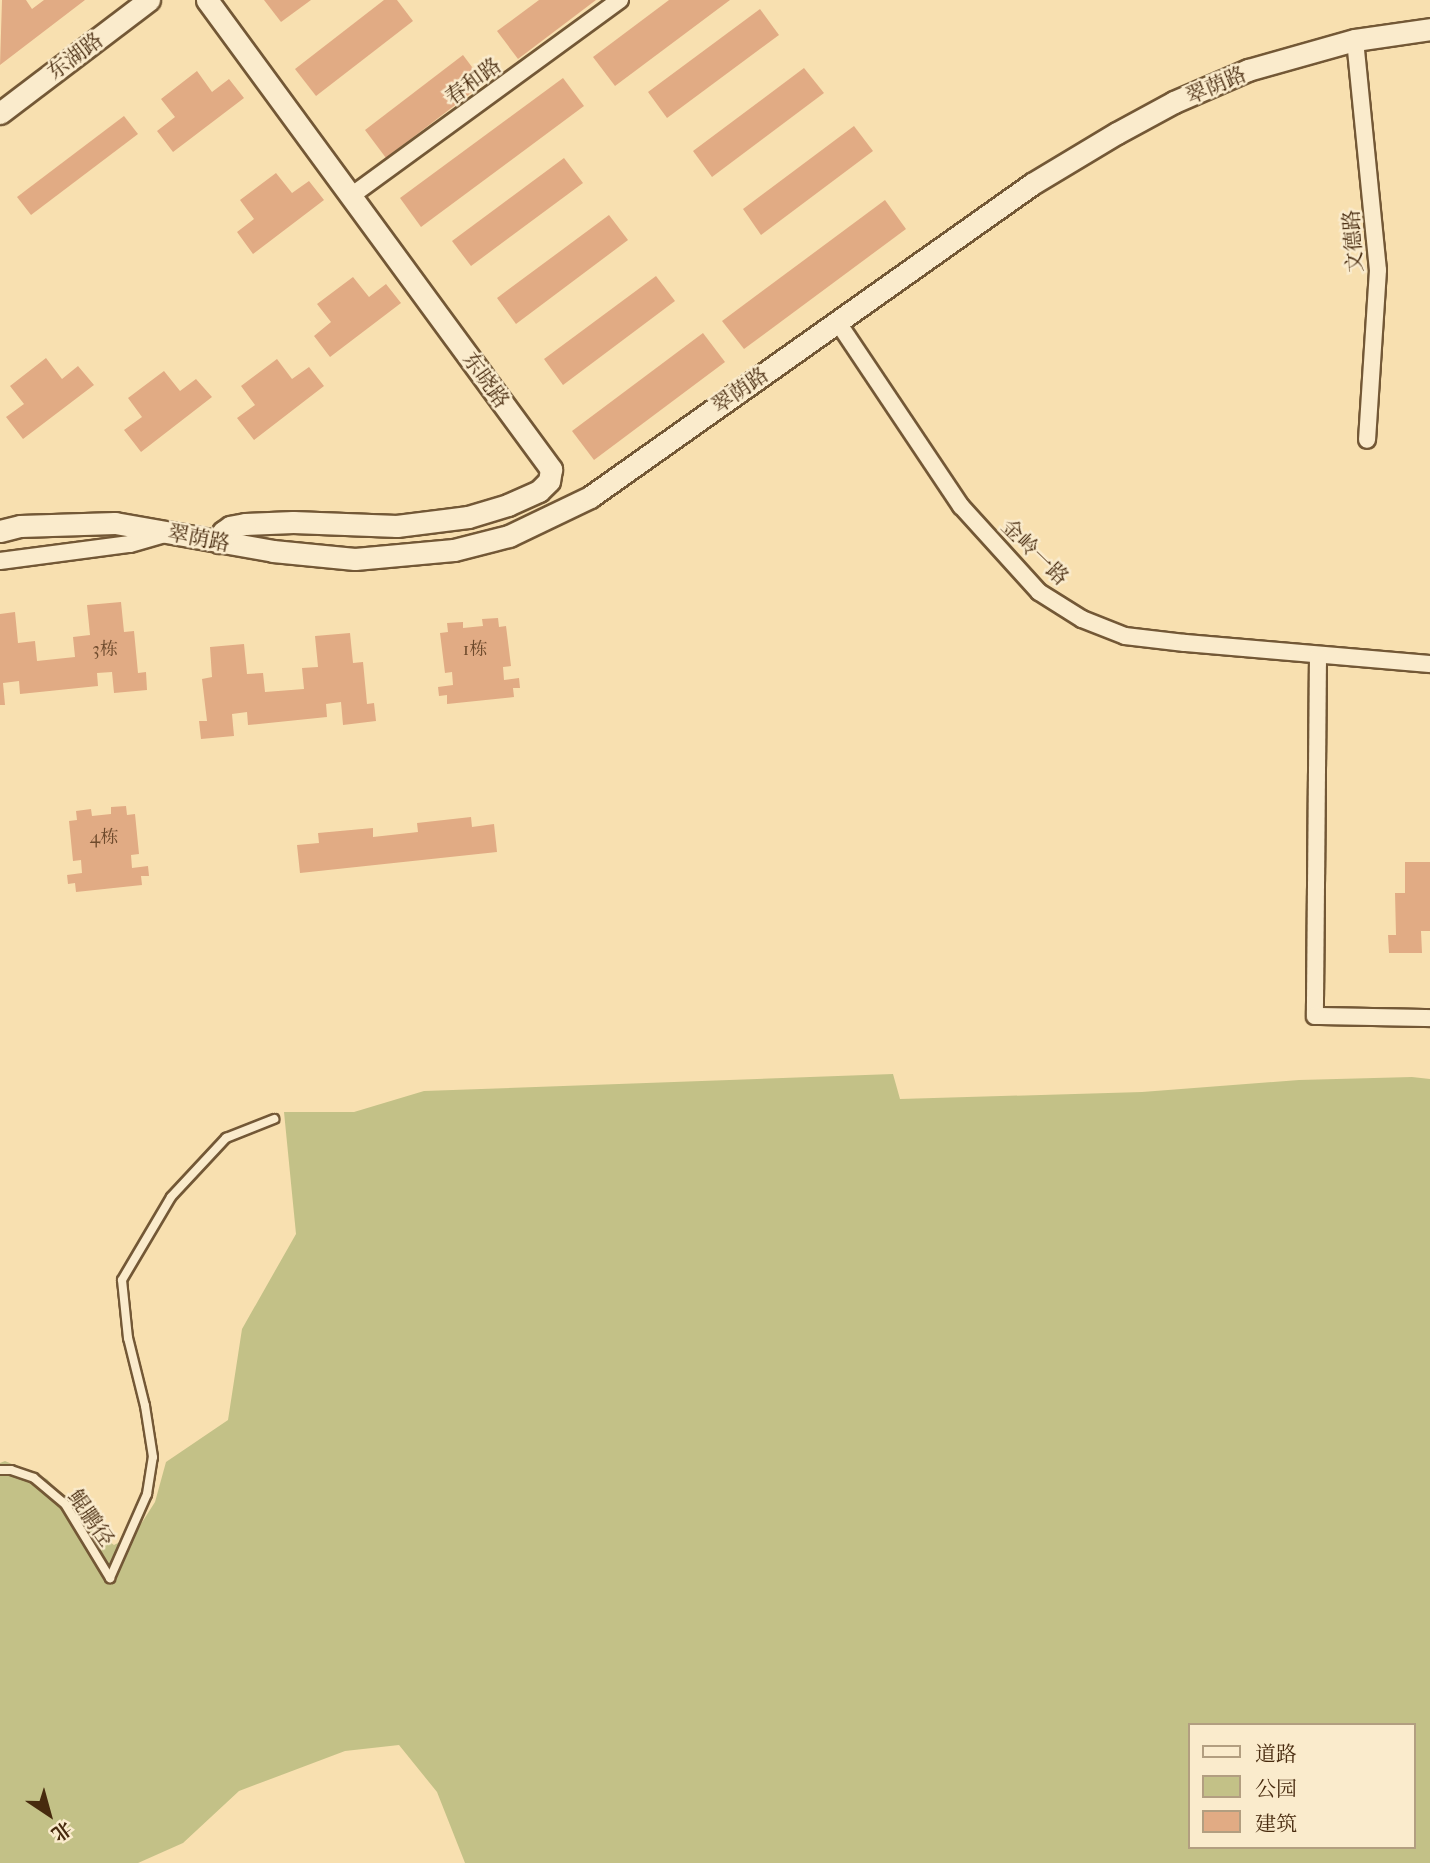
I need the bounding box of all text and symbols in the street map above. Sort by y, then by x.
street label: 东湖路 [42,27,108,85]
street label: 春和路 [440,52,506,110]
street label: 翠荫路 [1182,61,1250,109]
street label: 文德路 [1338,209,1368,273]
street label: 东晓路 [457,347,515,413]
street label: 翠荫路 [707,362,773,418]
street label: 金岭一路 [996,514,1074,590]
street label: 翠荫路 [166,520,232,556]
house number: 3栋 [92,639,118,661]
house number: 1栋 [463,639,487,661]
house number: 4栋 [90,827,118,849]
street label: 鲲鹏径 [63,1485,119,1551]
legend [1188,1723,1416,1849]
text: 道路 [1255,1742,1297,1766]
text: 公园 [1255,1777,1297,1801]
north arrow [14,1779,84,1849]
text: 建筑 [1255,1812,1297,1836]
text: 北 [47,1816,76,1845]

